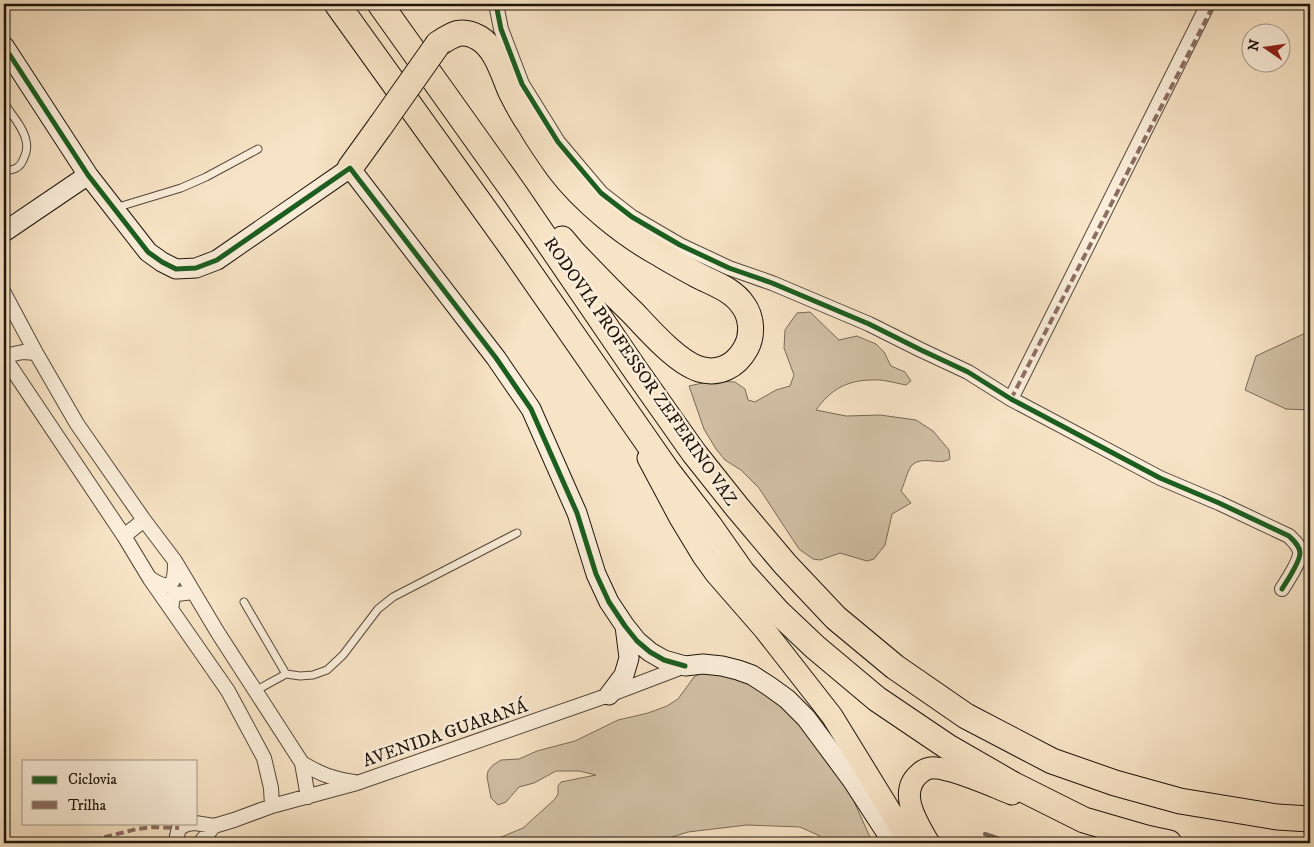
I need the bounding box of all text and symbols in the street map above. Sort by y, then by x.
north arrow [1242,22,1292,72]
text: N [1244,37,1264,53]
street label: RODOVIA PROFESSOR ZEFERINO VAZ [539,233,742,510]
street label: AVENIDA GUARANÁ [360,694,531,772]
legend [22,760,198,824]
text: Ciclovia [68,770,117,789]
text: Trilha [68,796,107,815]

